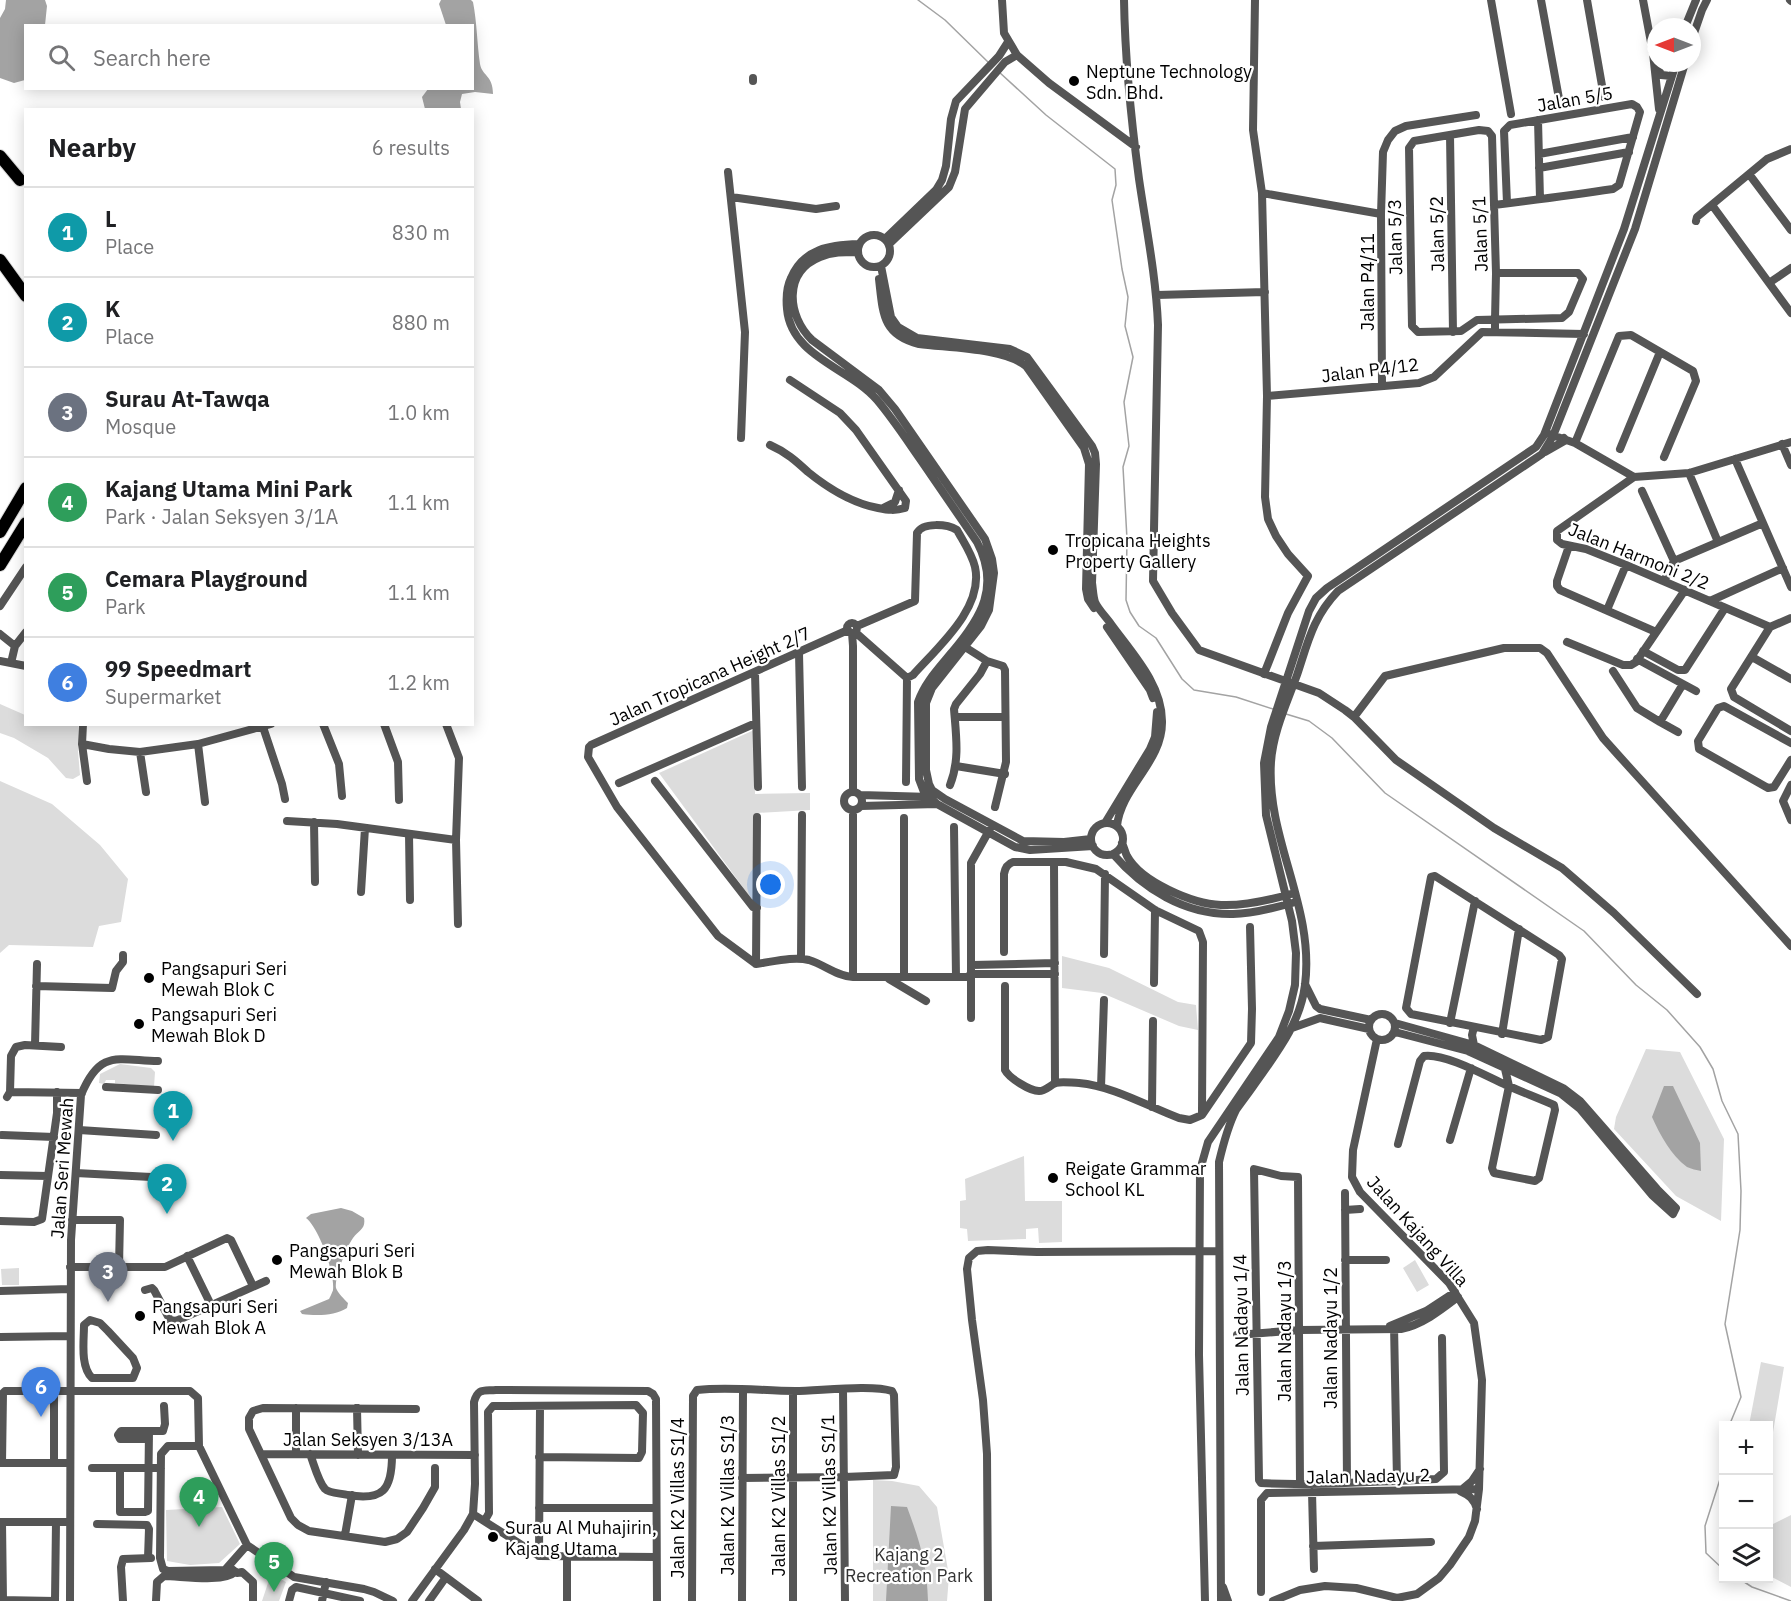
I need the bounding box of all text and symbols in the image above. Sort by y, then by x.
north arrow [1647,18,1701,72]
search box [24,24,474,90]
icon: search [45,41,78,74]
text: Search here [93,43,211,72]
place label: Neptune Technology Sdn. Bhd. [1086,60,1252,104]
marker: Neptune Technology Sdn. Bhd. [1067,74,1081,88]
street label: Jalan 5/5 [1535,81,1615,117]
text: Nearby [48,130,136,164]
text: 6 results [372,134,450,161]
street label: Jalan 5/1 [1467,195,1493,273]
street label: Jalan 5/2 [1425,196,1449,272]
street label: Jalan 5/3 [1383,199,1407,275]
text: L [105,204,117,233]
text: 1 [62,219,74,246]
text: 830 m [392,219,450,246]
text: Place [105,233,154,260]
street label: Jalan P4/11 [1356,233,1379,331]
text: K [105,294,120,323]
text: 2 [62,309,74,336]
text: 880 m [392,309,450,336]
text: Place [105,323,154,350]
street label: Jalan P4/12 [1320,353,1420,387]
text: Surau At-Tawqa [105,384,270,413]
text: 3 [62,399,74,426]
text: 1.0 km [388,399,450,426]
text: Mosque [105,413,176,440]
text: Kajang Utama Mini Park [105,474,353,503]
text: 4 [62,489,74,516]
text: 1.1 km [388,489,450,516]
text: Park · Jalan Seksyen 3/1A [105,503,338,530]
street label: Jalan Harmoni 2/2 [1565,517,1713,595]
place label: Tropicana Heights Property Gallery [1065,529,1211,573]
marker: Tropicana Heights Property Gallery [1046,543,1060,557]
text: Cemara Playground [105,564,308,593]
text: 5 [62,579,74,606]
text: 1.1 km [388,579,450,606]
text: Park [105,593,145,620]
street label: Jalan Tropicana Height 2/7 [606,621,814,731]
text: 99 Speedmart [105,654,251,683]
text: 6 [62,669,74,696]
text: 1.2 km [388,669,450,696]
text: Supermarket [105,683,222,710]
your location [756,870,785,899]
place label: Pangsapuri Seri Mewah Blok C [161,957,287,1001]
marker: Pangsapuri Seri Mewah Blok C [142,971,156,985]
place label: Pangsapuri Seri Mewah Blok D [151,1003,277,1047]
marker: Pangsapuri Seri Mewah Blok D [132,1017,146,1031]
pin: 1 [154,1092,192,1141]
street label: Jalan Seri Mewah [46,1097,78,1239]
place label: Reigate Grammar School KL [1065,1157,1207,1201]
pin: 2 [148,1164,186,1214]
marker: Reigate Grammar School KL [1046,1171,1060,1185]
street label: Jalan Kajang Villa [1362,1171,1474,1292]
place label: Pangsapuri Seri Mewah Blok B [289,1239,415,1283]
pin: 3 [88,1252,128,1302]
marker: Pangsapuri Seri Mewah Blok B [270,1253,284,1267]
street label: Jalan Nadayu 1/4 [1228,1254,1254,1396]
street label: Jalan Nadayu 1/3 [1273,1260,1296,1402]
street label: Jalan Nadayu 1/2 [1319,1267,1342,1409]
place label: Pangsapuri Seri Mewah Blok A [152,1295,278,1339]
marker: Pangsapuri Seri Mewah Blok A [133,1309,147,1323]
pin: 6 [22,1368,60,1417]
street label: Jalan K2 Villas S1/1 [816,1414,842,1576]
street label: Jalan K2 Villas S1/3 [716,1415,739,1575]
street label: Jalan K2 Villas S1/2 [767,1416,790,1576]
street label: Jalan K2 Villas S1/4 [666,1417,689,1578]
map controls [1719,1421,1773,1583]
button: + [1719,1421,1773,1475]
street label: Jalan Seksyen 3/13A [283,1428,453,1451]
street label: Jalan Nadayu 2 [1306,1463,1430,1489]
button: − [1719,1475,1773,1529]
pin: 4 [180,1478,218,1527]
place label: Surau Al Muhajirin, Kajang Utama [505,1516,657,1560]
button: layers [1719,1529,1773,1583]
marker: Surau Al Muhajirin, Kajang Utama [486,1530,500,1544]
pin: 5 [254,1542,294,1592]
park label: Kajang 2 Recreation Park [845,1543,974,1587]

